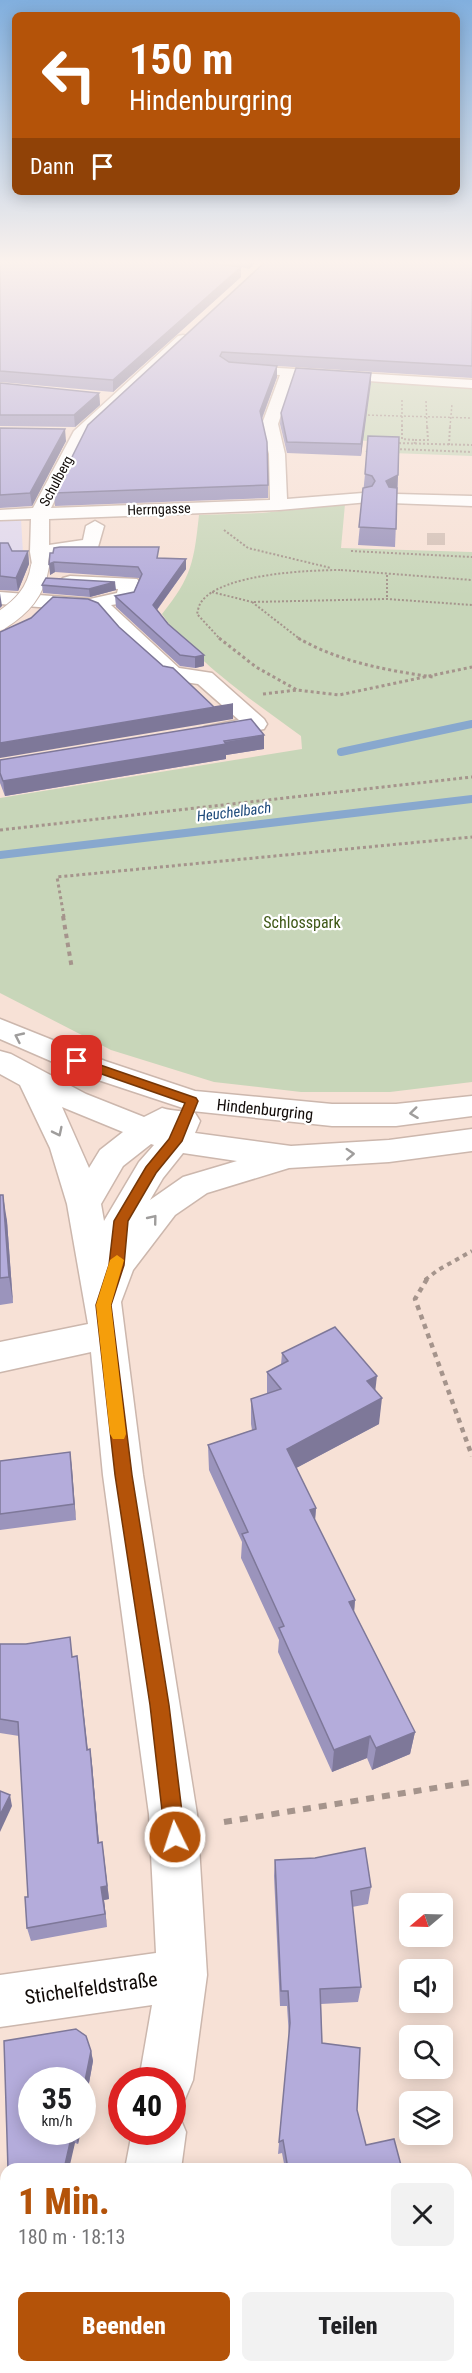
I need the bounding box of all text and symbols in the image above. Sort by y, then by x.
text: 150 m [129,35,234,84]
icon: left [30,36,108,114]
text: Hindenburgring [129,85,293,117]
icon: arrive [86,150,119,183]
text: Dann [30,154,74,179]
street label: Schulberg [36,453,76,509]
street label: Herrngasse [127,500,191,518]
water label: Heuchelbach [196,799,272,825]
park label: Schlosspark [263,913,341,932]
one-way arrow [14,1032,25,1044]
pin [51,1035,102,1086]
icon: arrive [60,1044,93,1077]
street label: Hindenburgring [216,1095,314,1124]
one-way arrow [409,1106,419,1118]
one-way arrow [51,1125,62,1136]
one-way arrow [345,1147,354,1160]
one-way arrow [146,1215,157,1226]
position arrow [143,1805,207,1869]
north arrow [399,1893,453,1947]
map controls [399,1893,453,2145]
button: sound [399,1959,453,2013]
street label: Stichelfeldstraße [23,1967,159,2009]
button: search [399,2025,453,2079]
speed limit sign: 40 [108,2067,186,2145]
text: 35 [42,2081,72,2116]
button: layers [399,2091,453,2145]
text: km/h [42,2112,72,2130]
text: 1 Min. [18,2181,110,2223]
button: close [391,2183,454,2246]
text: 180 m · 18:13 [18,2225,125,2249]
button: Beenden [18,2292,230,2361]
button: Teilen [242,2292,454,2361]

